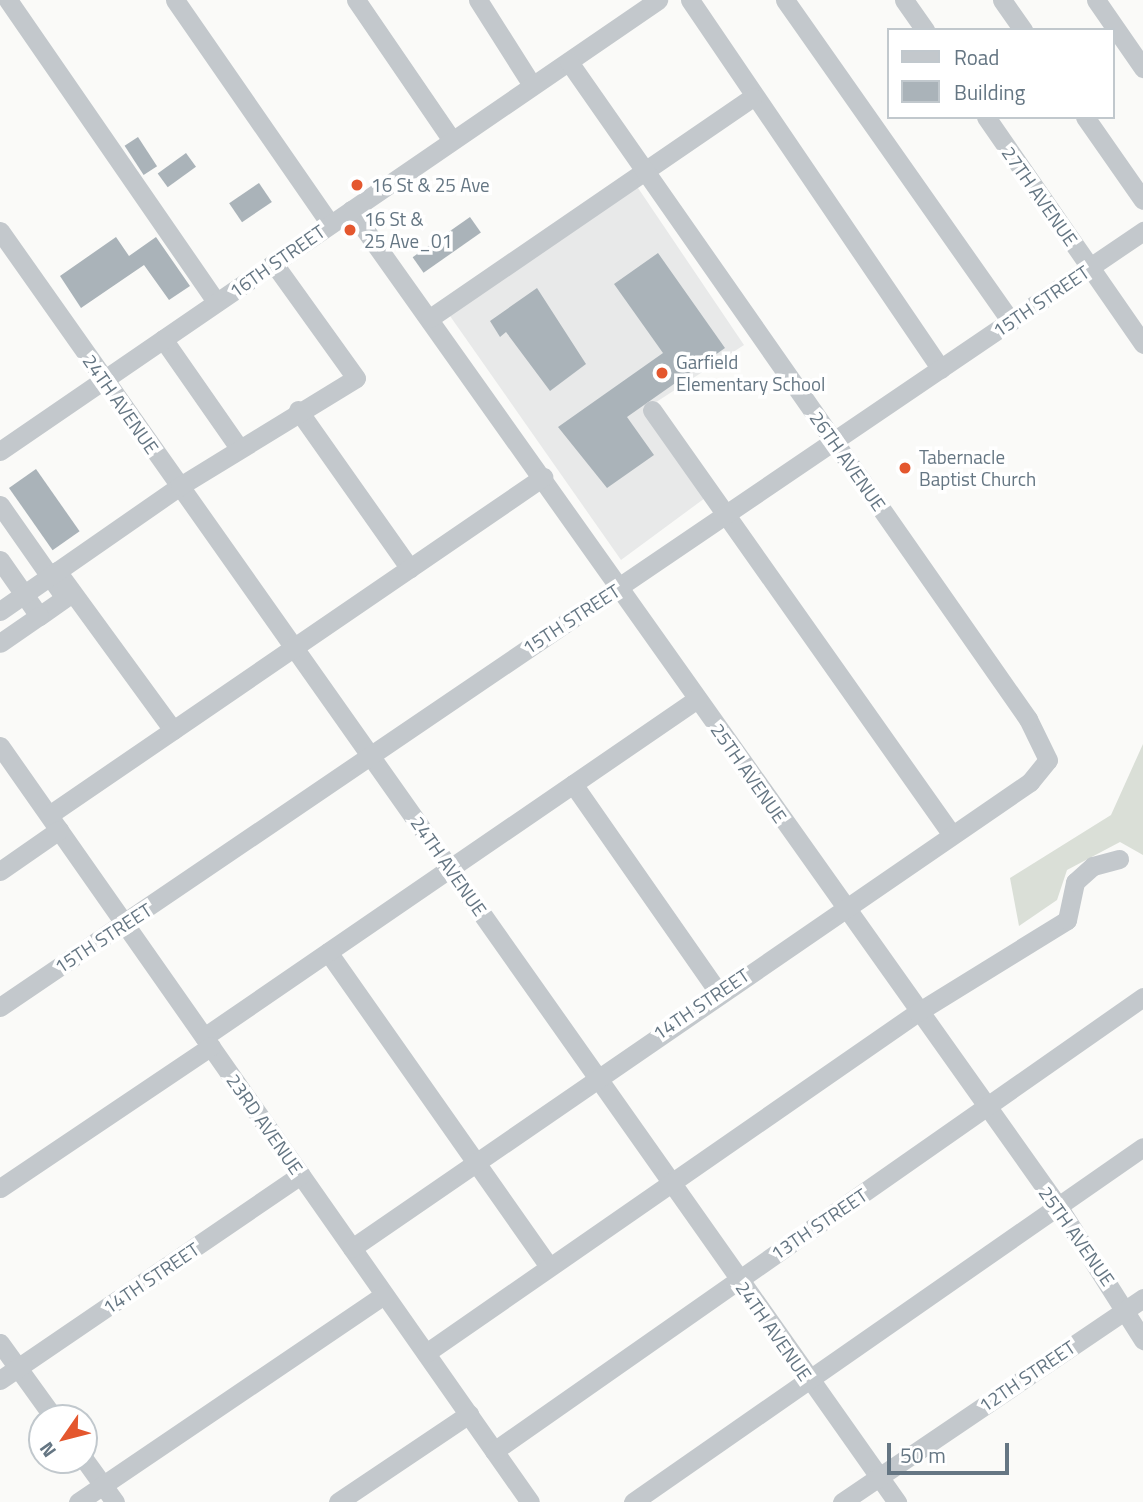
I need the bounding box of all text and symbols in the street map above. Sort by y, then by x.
legend [888,28,1115,119]
text: Road [954,41,999,73]
text: Building [954,76,1025,108]
street label: 27TH AVENUE [997,142,1083,250]
place label: 16 St & 25 Ave [371,174,490,196]
marker: 16 St & 25 Ave [349,177,365,193]
place label: 16 St & 25 Ave_01 [364,208,452,252]
street label: 16TH STREET [225,220,329,302]
marker: 16 St & 25 Ave_01 [342,222,358,238]
street label: 15TH STREET [988,260,1094,342]
street label: 24TH AVENUE [78,350,164,458]
place label: Garfield Elementary School [676,351,825,395]
marker: Garfield Elementary School [654,365,670,381]
street label: 26TH AVENUE [805,407,891,515]
place label: Tabernacle Baptist Church [919,446,1036,490]
marker: Tabernacle Baptist Church [897,460,913,476]
street label: 15TH STREET [518,579,624,659]
street label: 25TH AVENUE [706,719,792,827]
street label: 24TH AVENUE [406,812,492,920]
street label: 15TH STREET [50,898,156,978]
street label: 14TH STREET [648,963,754,1045]
street label: 23RD AVENUE [222,1069,308,1179]
street label: 25TH AVENUE [1034,1182,1120,1290]
street label: 13TH STREET [766,1183,872,1265]
street label: 14TH STREET [98,1237,204,1319]
street label: 24TH AVENUE [731,1277,817,1385]
street label: 12TH STREET [974,1335,1080,1417]
north arrow [28,1404,98,1474]
scale bar [891,1428,1014,1472]
text: N [31,1436,63,1464]
text: 50 m [900,1439,946,1471]

